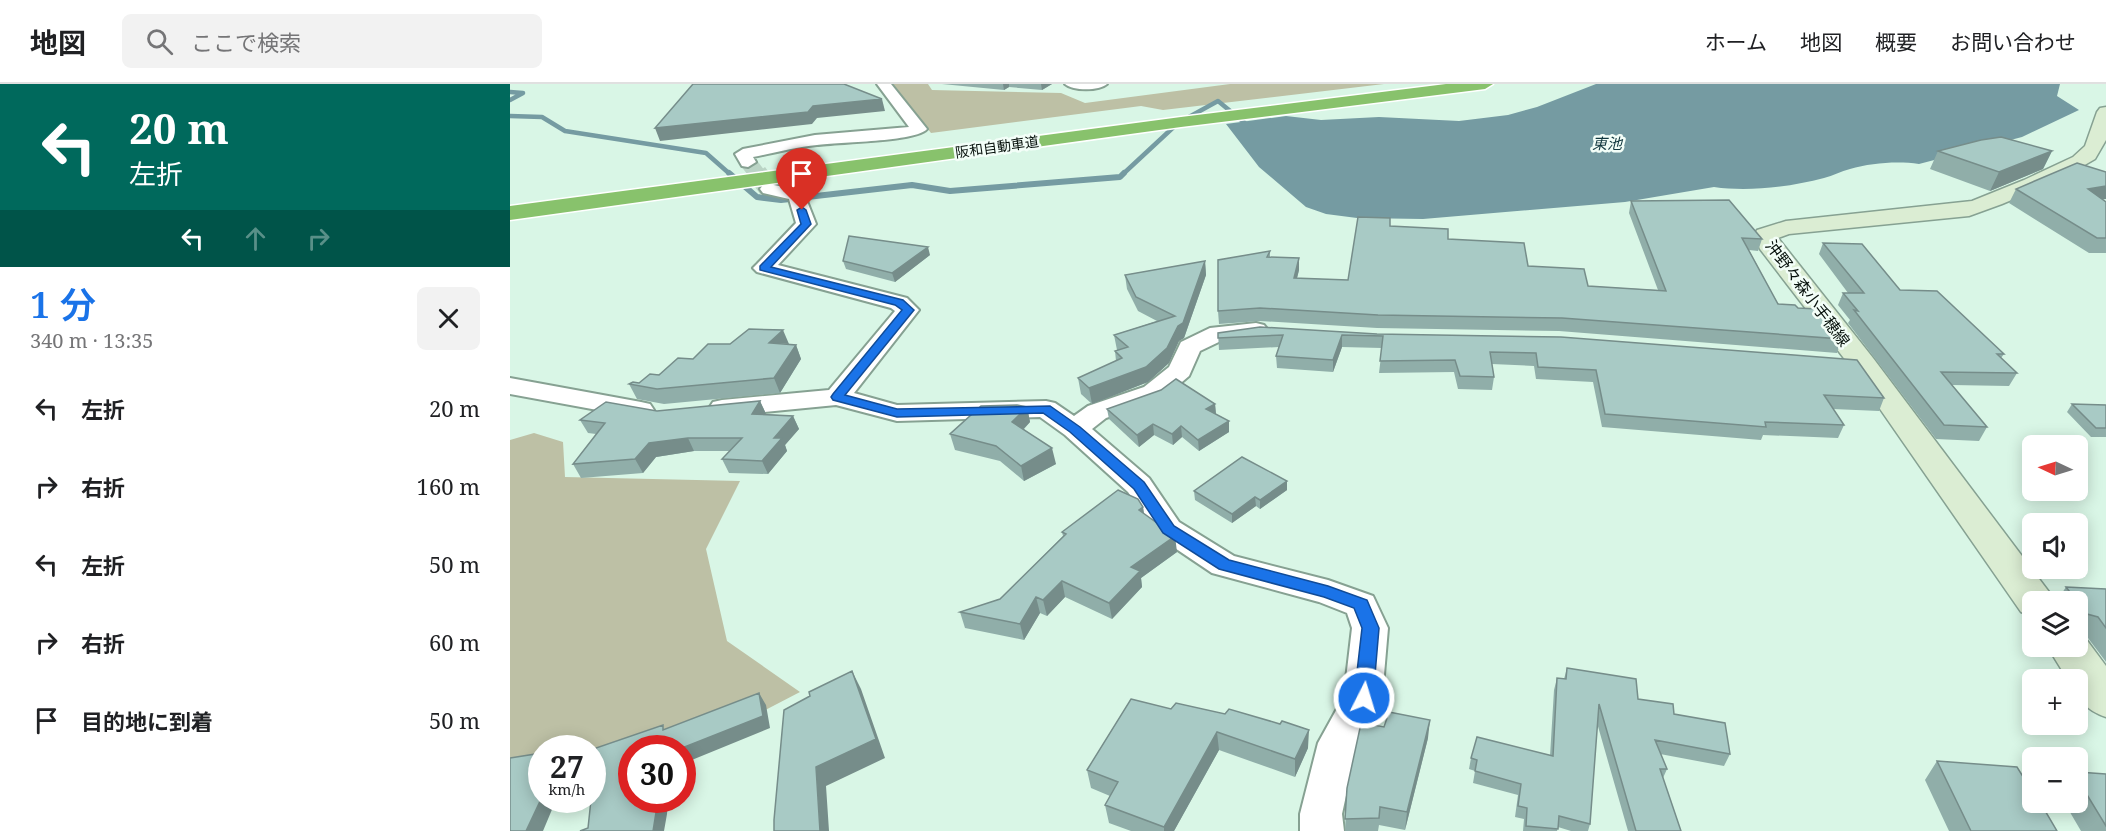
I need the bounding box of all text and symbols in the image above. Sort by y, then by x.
search box [122,14,542,68]
text: 地図 [30,23,86,61]
icon: search [143,25,176,58]
text: ここで検索 [191,27,301,57]
text: ホーム [1705,28,1767,56]
text: 地図 [1800,28,1842,56]
text: 概要 [1875,28,1917,56]
text: お問い合わせ [1950,28,2076,56]
text: 20 m [129,99,229,156]
icon: left [30,108,108,186]
street label: 阪和自動車道 [954,131,1040,162]
water label: 東池 [1592,133,1624,153]
pin [776,148,827,210]
text: 左折 [129,155,183,192]
icon: arrive [785,157,818,190]
icon: left [176,222,209,255]
icon: ahead [239,222,272,255]
icon: right [302,222,335,255]
street label: 沖野々森小手穂線 [1761,235,1855,351]
text: 1 分 [30,280,96,329]
button: close [417,287,480,350]
text: 340 m · 13:35 [30,327,153,354]
icon: left [30,392,63,425]
text: 20 m [429,393,480,423]
text: 左折 [81,394,125,424]
north arrow [2022,435,2088,501]
map controls [2022,435,2088,813]
icon: right [30,470,63,503]
text: 160 m [417,471,480,501]
text: 右折 [81,472,125,502]
button: sound [2022,513,2088,579]
icon: left [30,548,63,581]
text: 50 m [429,549,480,579]
text: 左折 [81,550,125,580]
button: layers [2022,591,2088,657]
icon: right [30,626,63,659]
text: 60 m [429,627,480,657]
text: 右折 [81,628,125,658]
position arrow [1332,666,1396,730]
button: + [2022,669,2088,735]
icon: arrive [30,704,63,737]
text: 50 m [429,705,480,735]
text: 目的地に到着 [81,706,213,736]
speed limit sign: 30 [618,735,696,813]
text: 27 [550,746,584,787]
button: − [2022,747,2088,813]
text: km/h [549,779,585,799]

